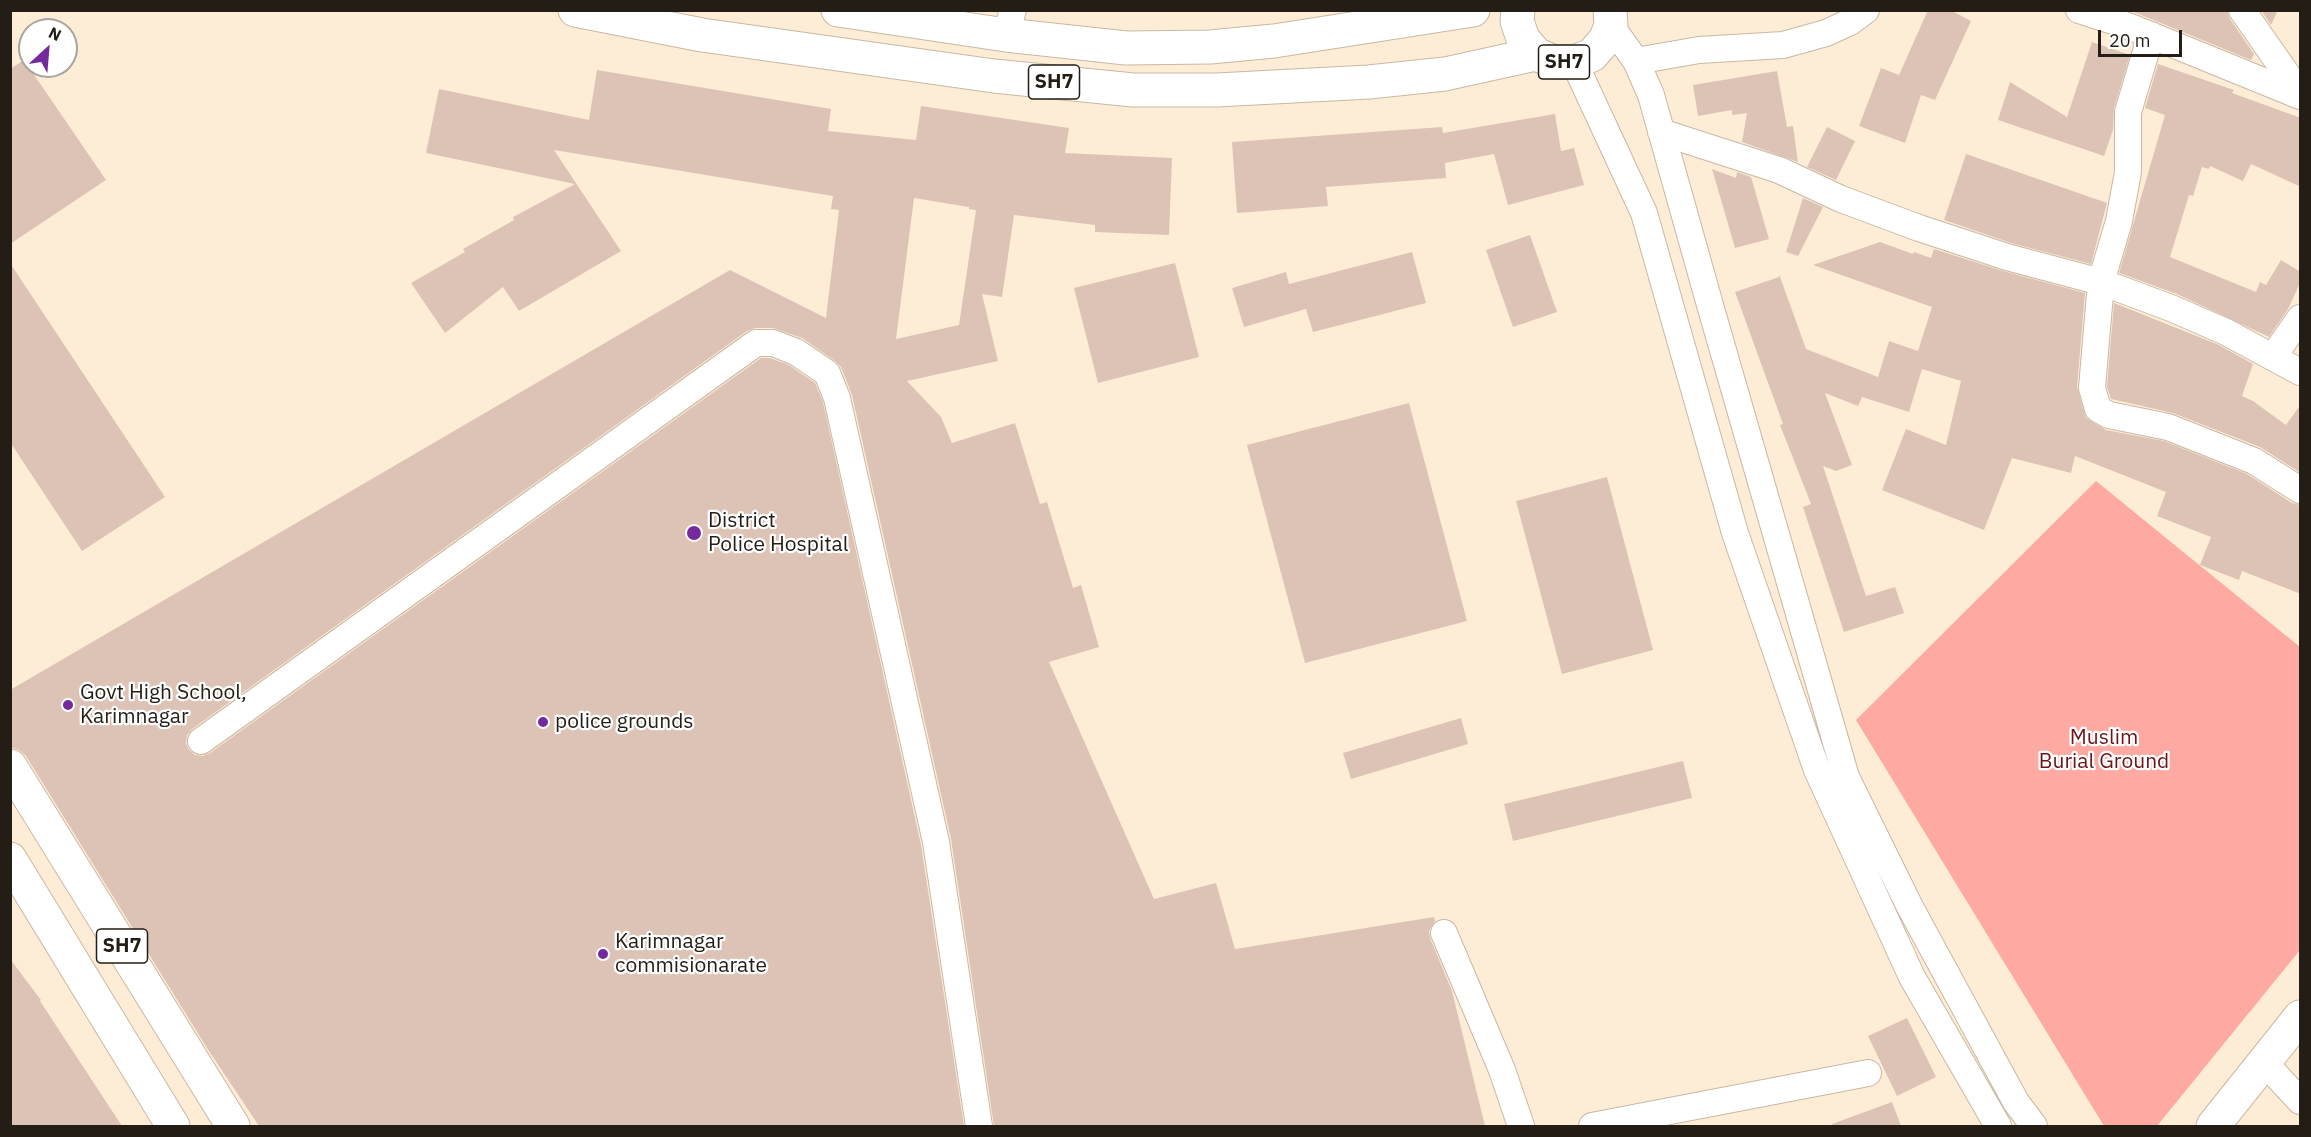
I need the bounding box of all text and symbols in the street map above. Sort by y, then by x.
north arrow [18,18,78,78]
scale bar [2101,18,2185,56]
text: N [45,22,65,45]
text: 20 m [2109,29,2151,52]
road number: SH7 [1538,45,1590,79]
road number: SH7 [1028,65,1080,99]
place label: District Police Hospital [708,508,849,558]
marker: District Police Hospital [685,524,703,542]
place label: Govt High School, Karimnagar [80,680,247,730]
marker: Govt High School, Karimnagar [61,698,75,712]
place label: police grounds [555,709,694,735]
marker: police grounds [536,715,550,729]
park label: Muslim Burial Ground [2039,725,2169,775]
road number: SH7 [96,929,148,963]
place label: Karimnagar commisionarate [615,929,767,979]
marker: Karimnagar commisionarate [596,947,610,961]

